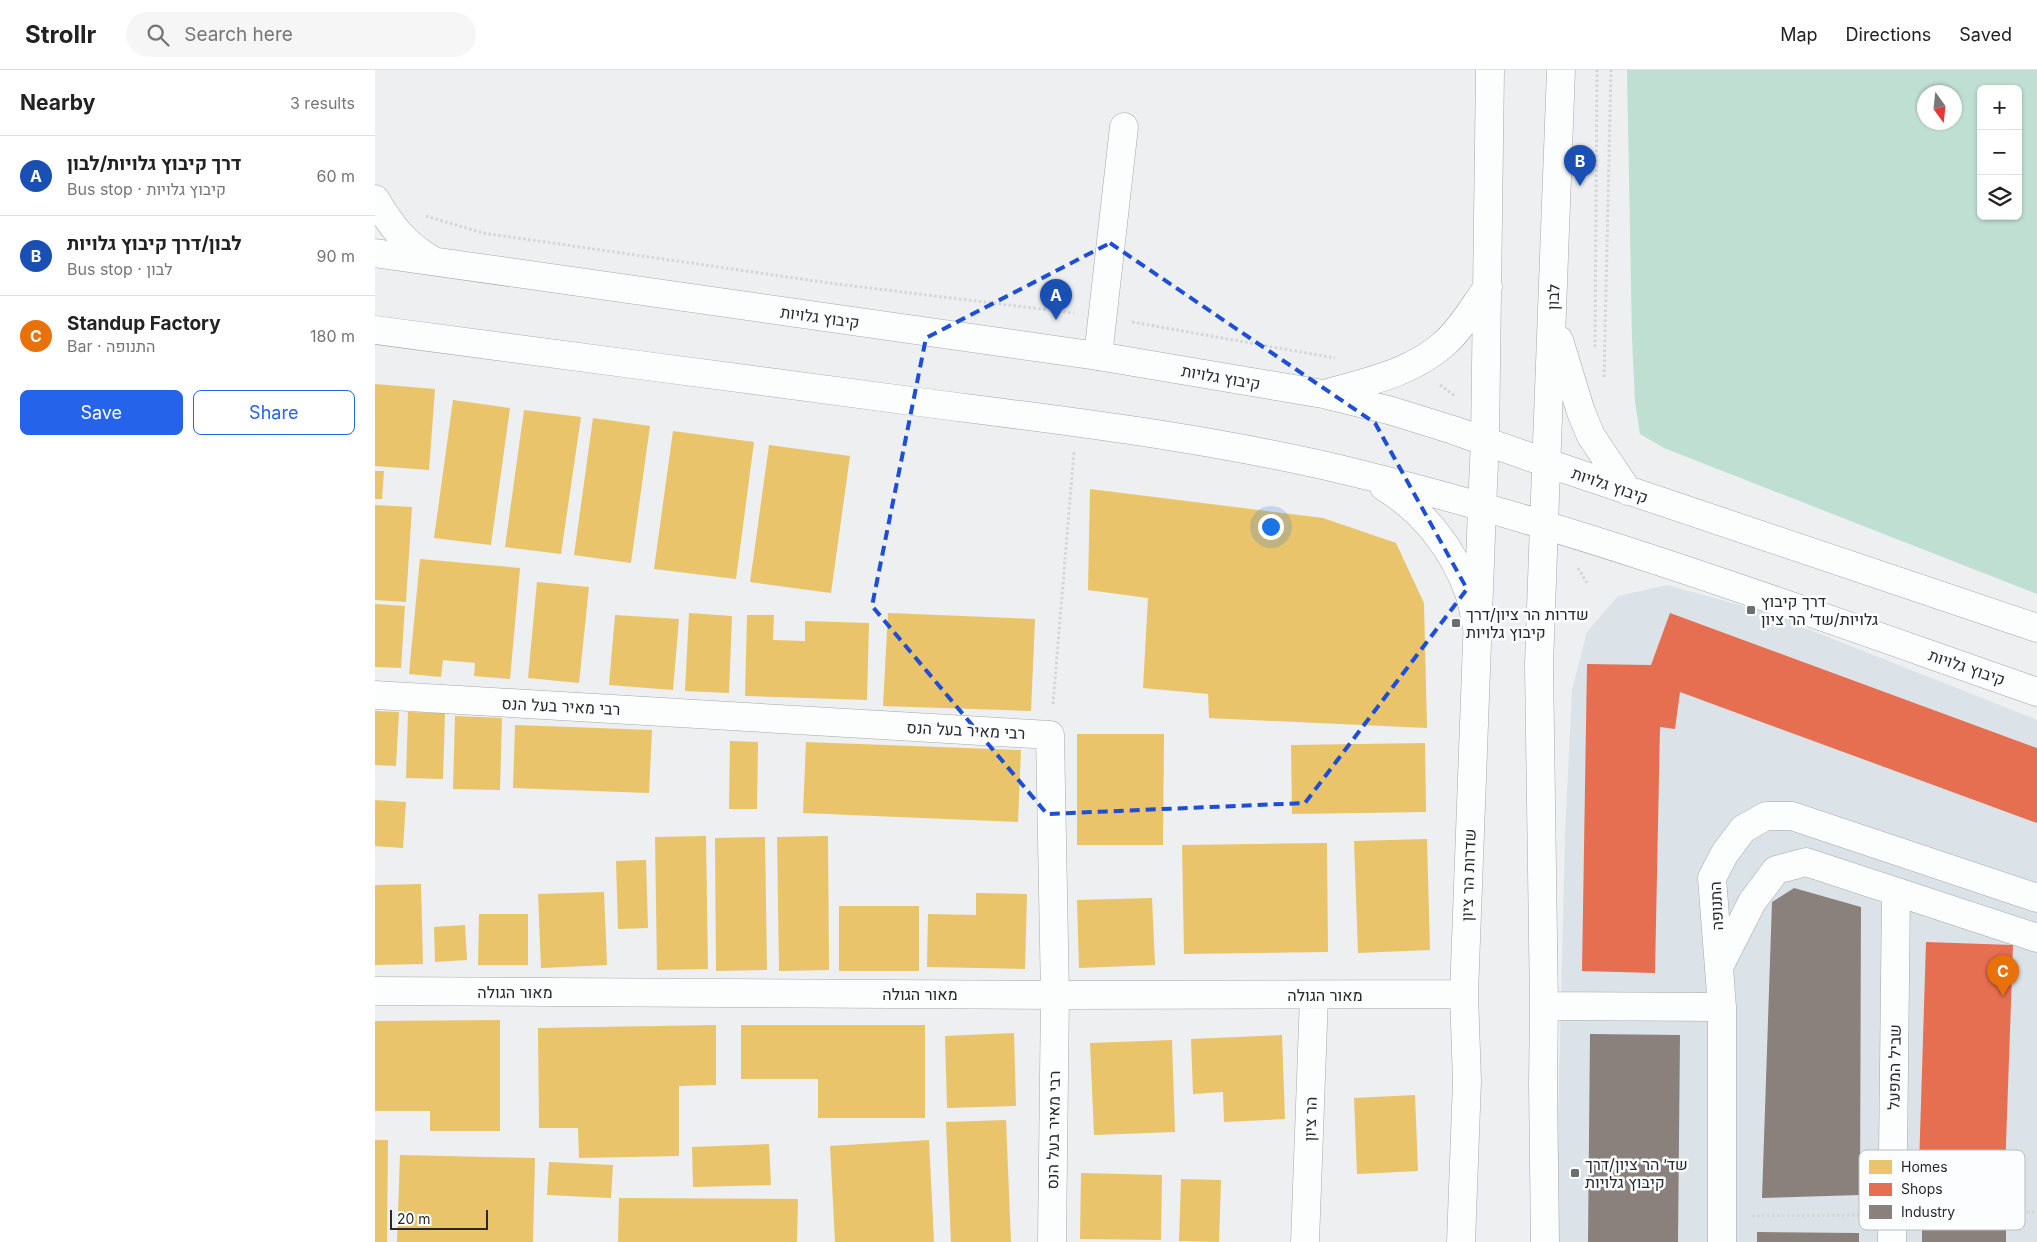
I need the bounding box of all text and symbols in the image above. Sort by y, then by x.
search box [126,12,476,57]
text: Strollr [25,20,96,49]
icon: search [144,21,172,49]
text: Search here [184,23,293,46]
text: Map [1780,24,1818,45]
text: Directions [1846,24,1931,45]
text: Saved [1959,24,2012,45]
north arrow [1917,85,1962,130]
map controls [1977,85,2022,220]
button: + [1977,85,2022,130]
text: Nearby [20,90,95,115]
text: 3 results [290,93,355,113]
button: − [1977,130,2022,175]
pin: B [1564,145,1596,186]
text: דרך קיבוץ גלויות/לבון [67,152,242,175]
text: A [30,166,42,186]
text: 60 m [316,166,355,186]
button: layers [1977,175,2022,220]
text: Bus stop · קיבוץ גלויות [67,179,226,199]
text: לבון/דרך קיבוץ גלויות [67,232,242,255]
text: B [31,246,41,266]
text: 90 m [316,246,355,266]
text: Bus stop · לבון [67,259,172,279]
pin: A [1040,279,1072,320]
street label: לבון [1543,284,1563,310]
street label: קיבוץ גלויות [779,302,861,332]
text: Standup Factory [67,312,221,335]
text: C [30,326,42,346]
text: 180 m [310,326,355,346]
text: Bar · התנופה [67,336,155,356]
street label: קיבוץ גלויות [1180,360,1262,394]
button: Save [20,390,183,435]
button: Share [193,390,355,435]
street label: קיבוץ גלויות [1569,463,1651,507]
your location [1258,514,1284,540]
place label: דרך קיבוץ גלויות/שד׳ הר ציון [1761,591,1878,629]
place label: שדרות הר ציון/דרך קיבוץ גלויות [1466,604,1589,642]
marker: דרך קיבוץ גלויות/שד׳ הר ציון [1745,604,1757,616]
marker: שדרות הר ציון/דרך קיבוץ גלויות [1450,617,1462,629]
street label: קיבוץ גלויות [1926,645,2008,689]
street label: רבי מאיר בעל הנס [501,693,621,719]
street label: רבי מאיר בעל הנס [906,717,1026,743]
street label: שדרות הר ציון [1456,828,1480,922]
street label: התנופה [1705,881,1727,931]
pin: C [1987,955,2019,996]
street label: מאור הגולה [477,982,553,1002]
street label: מאור הגולה [882,984,958,1004]
street label: מאור הגולה [1287,985,1363,1005]
street label: שביל המפעל [1883,1024,1905,1110]
street label: רבי מאיר בעל הנס [1042,1070,1064,1190]
street label: הר ציון [1299,1096,1321,1142]
legend [1859,1150,2025,1230]
place label: שד׳ הר ציון/דרך קיבוץ גלויות [1585,1154,1688,1192]
text: Homes [1901,1158,1948,1175]
marker: שד׳ הר ציון/דרך קיבוץ גלויות [1569,1167,1581,1179]
text: Shops [1901,1180,1943,1197]
text: Industry [1901,1203,1955,1220]
scale bar [390,1207,487,1230]
text: 20 m [397,1210,431,1227]

